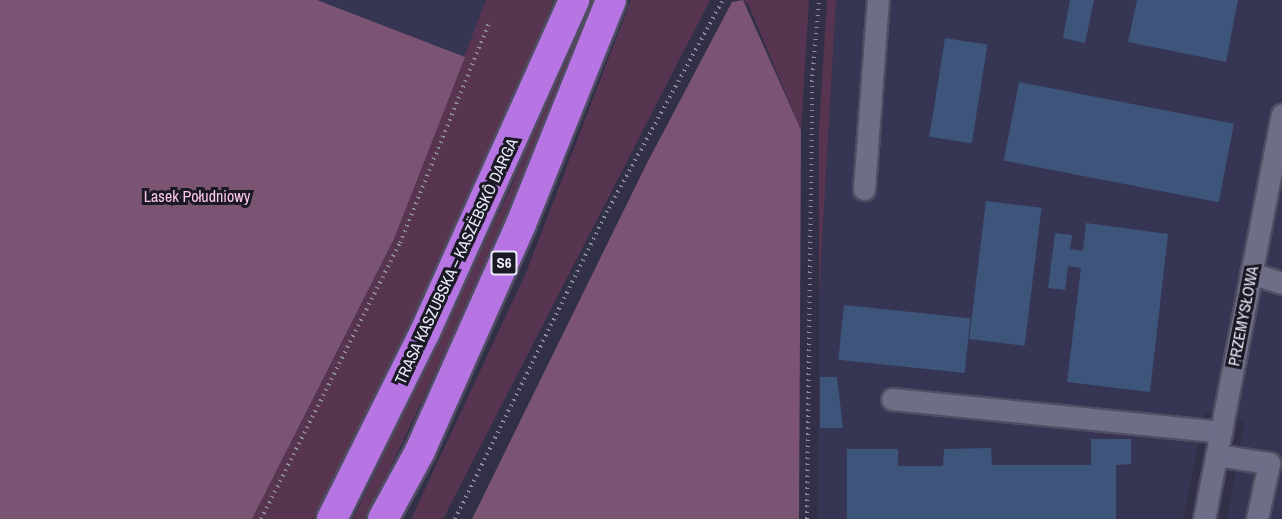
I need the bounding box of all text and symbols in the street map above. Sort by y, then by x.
street label: TRASA KASZUBSKA – KASZËBSKÔ DARGA [390,134,522,388]
park label: Lasek Południowy [144,186,250,206]
road number: S6 [489,251,519,275]
street label: PRZEMYSŁOWA [1224,264,1262,368]

